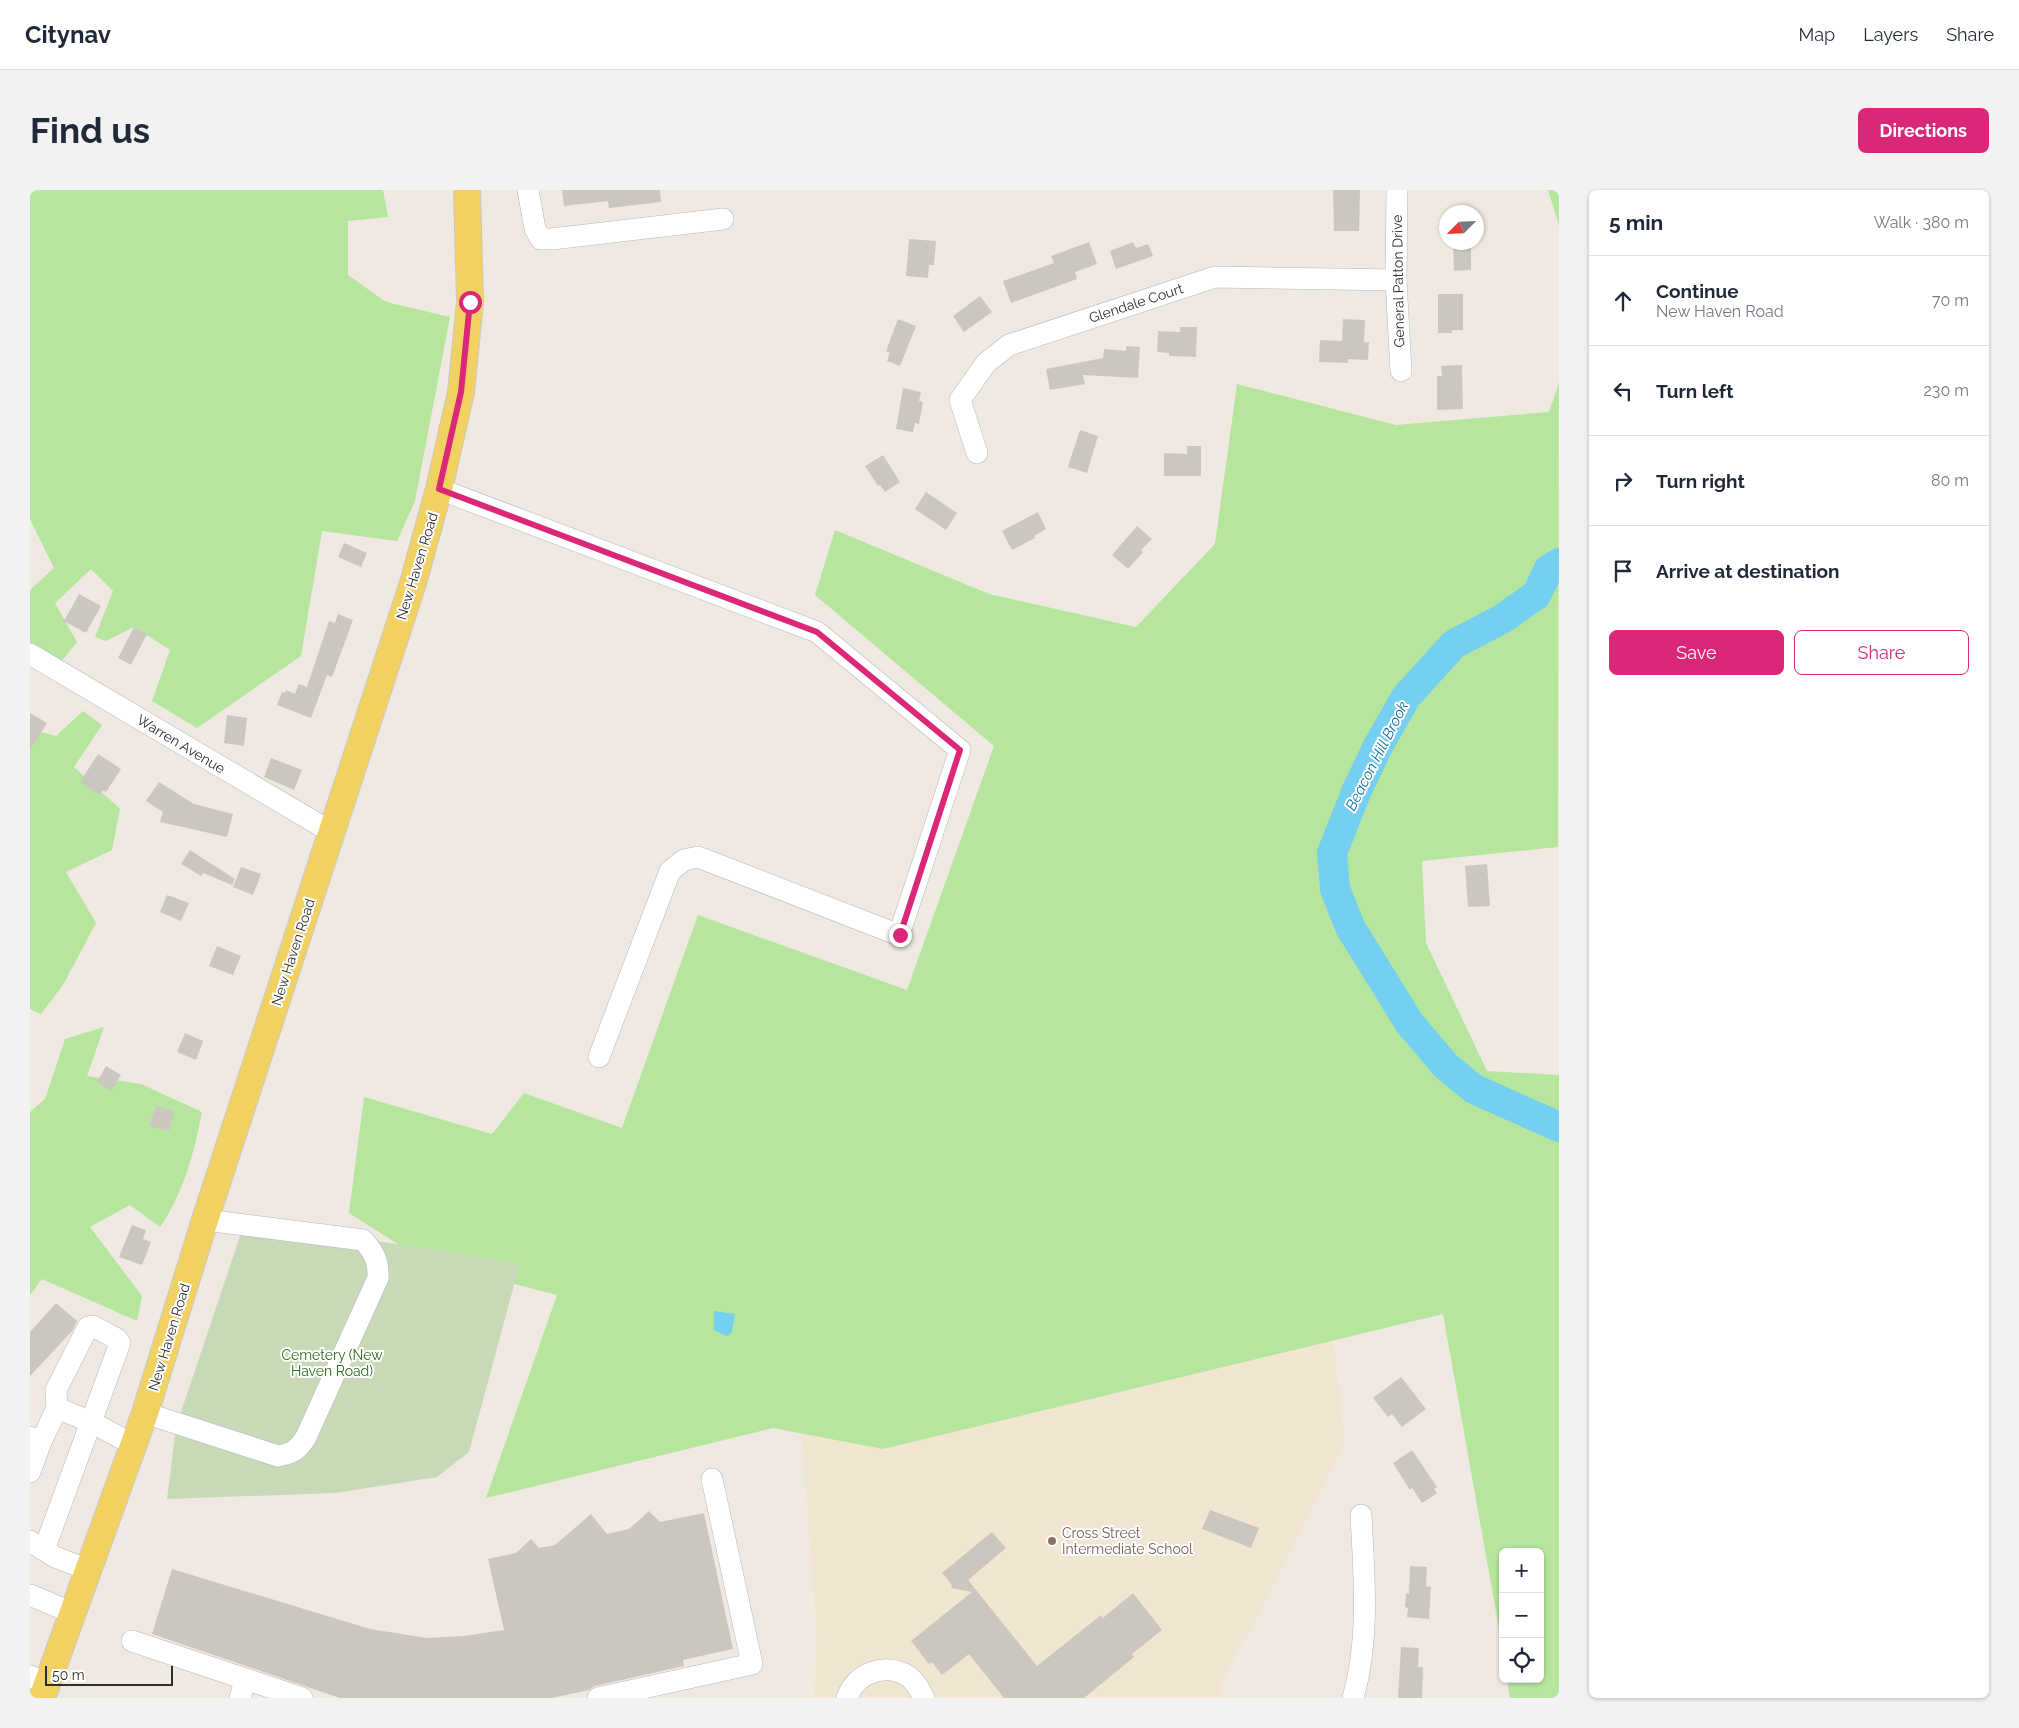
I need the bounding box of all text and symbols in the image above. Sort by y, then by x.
text: Citynav [25,20,111,49]
text: Map [1799,24,1835,45]
text: Layers [1863,24,1918,45]
text: Share [1946,24,1994,45]
button: Directions [1858,108,1989,153]
text: Find us [30,110,150,151]
north arrow [1439,205,1484,250]
text: 5 min [1609,210,1663,235]
text: Walk · 380 m [1874,213,1969,232]
street label: General Patton Drive [1389,214,1407,348]
street label: Glendale Court [1087,280,1185,326]
text: Continue [1656,280,1739,302]
icon: ahead [1609,287,1637,315]
route start [459,291,482,314]
text: 70 m [1932,291,1969,310]
text: New Haven Road [1656,302,1784,321]
icon: left [1609,377,1637,405]
text: Turn left [1656,380,1733,402]
text: 230 m [1924,381,1969,400]
icon: right [1609,467,1637,495]
text: Turn right [1656,470,1745,492]
text: 80 m [1931,471,1969,490]
street label: New Haven Road [393,510,441,622]
icon: arrive [1609,557,1637,585]
text: Arrive at destination [1656,560,1840,582]
button: Save [1609,630,1784,675]
button: Share [1794,630,1969,675]
water label: Beacon Hill Brook [1342,698,1412,814]
street label: Warren Avenue [134,711,228,777]
street label: New Haven Road [268,896,318,1008]
route end [889,924,912,947]
street label: New Haven Road [145,1281,193,1393]
park label: Cemetery (New Haven Road) [281,1347,383,1379]
place label: Cross Street Intermediate School [1062,1525,1193,1557]
marker: Cross Street Intermediate School [1046,1535,1058,1547]
map controls [1499,1548,1544,1683]
button: + [1499,1548,1544,1593]
button: − [1499,1593,1544,1638]
button: locate [1499,1638,1544,1683]
scale bar [45,1663,172,1686]
text: 50 m [52,1667,85,1683]

